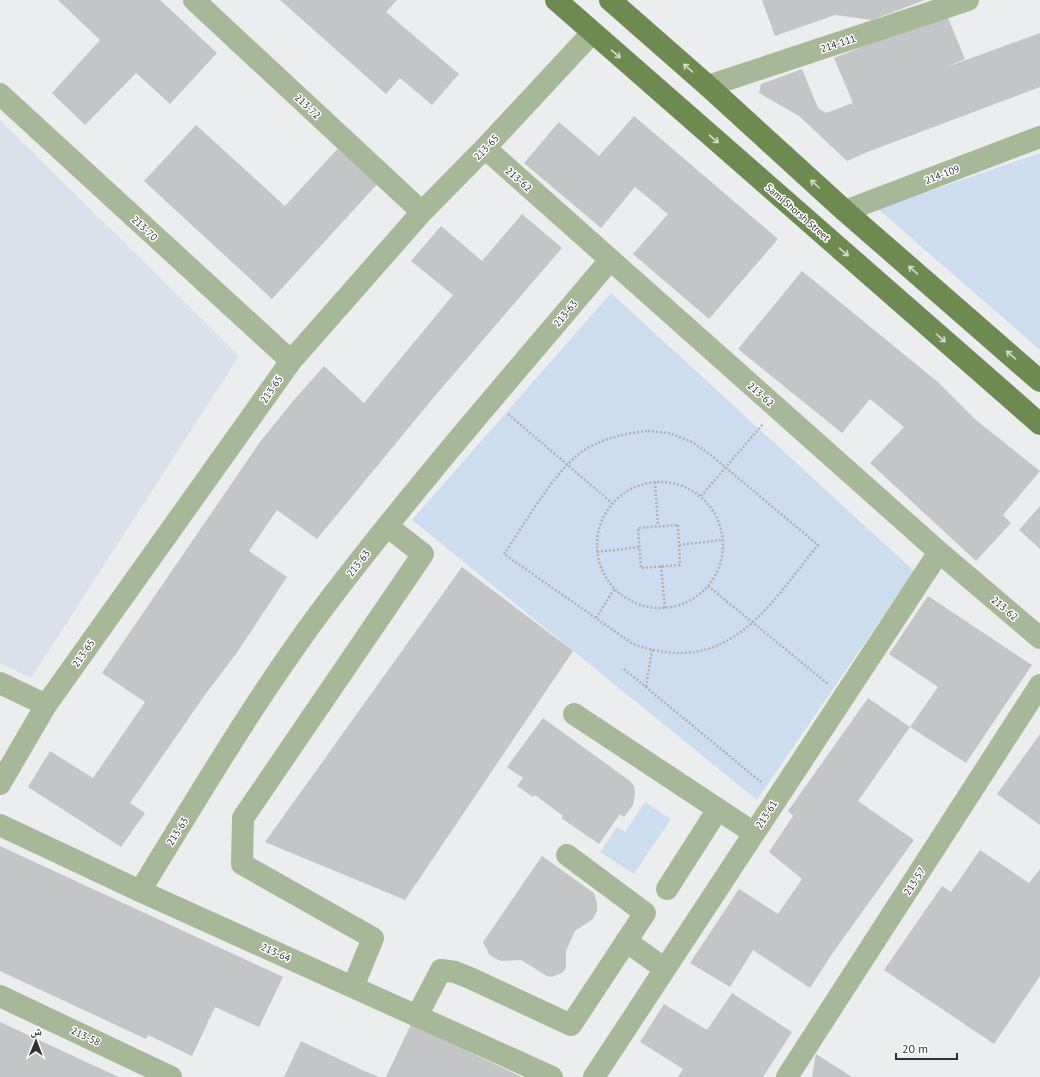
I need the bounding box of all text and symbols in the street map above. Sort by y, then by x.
street label: 214-111 [819,32,857,55]
one-way arrow [611,49,621,58]
one-way arrow [683,64,693,73]
street label: 213-72 [292,91,323,122]
street label: 213-65 [471,132,502,163]
one-way arrow [709,135,719,144]
street label: 214-109 [923,162,961,187]
street label: 213-62 [503,164,534,195]
one-way arrow [810,179,820,189]
street label: Sami Shorsh Street [763,181,833,244]
street label: 213-70 [129,213,161,244]
one-way arrow [838,248,849,257]
one-way arrow [908,266,918,275]
street label: 213-63 [550,297,580,329]
one-way arrow [936,333,946,342]
one-way arrow [1005,351,1016,360]
street label: 213-65 [257,373,286,406]
street label: 213-62 [745,379,776,410]
street label: 213-63 [344,547,373,579]
street label: 213-62 [989,593,1021,623]
street label: 213-65 [69,637,98,670]
street label: 213-61 [753,798,780,831]
street label: 213-63 [164,815,191,848]
street label: 213-57 [901,865,928,898]
street label: 213-64 [259,940,293,965]
north arrow [16,1021,56,1061]
text: ش [30,1024,42,1039]
street label: 213-58 [69,1024,103,1049]
scale bar [896,1035,957,1061]
text: 20 m [902,1041,928,1056]

